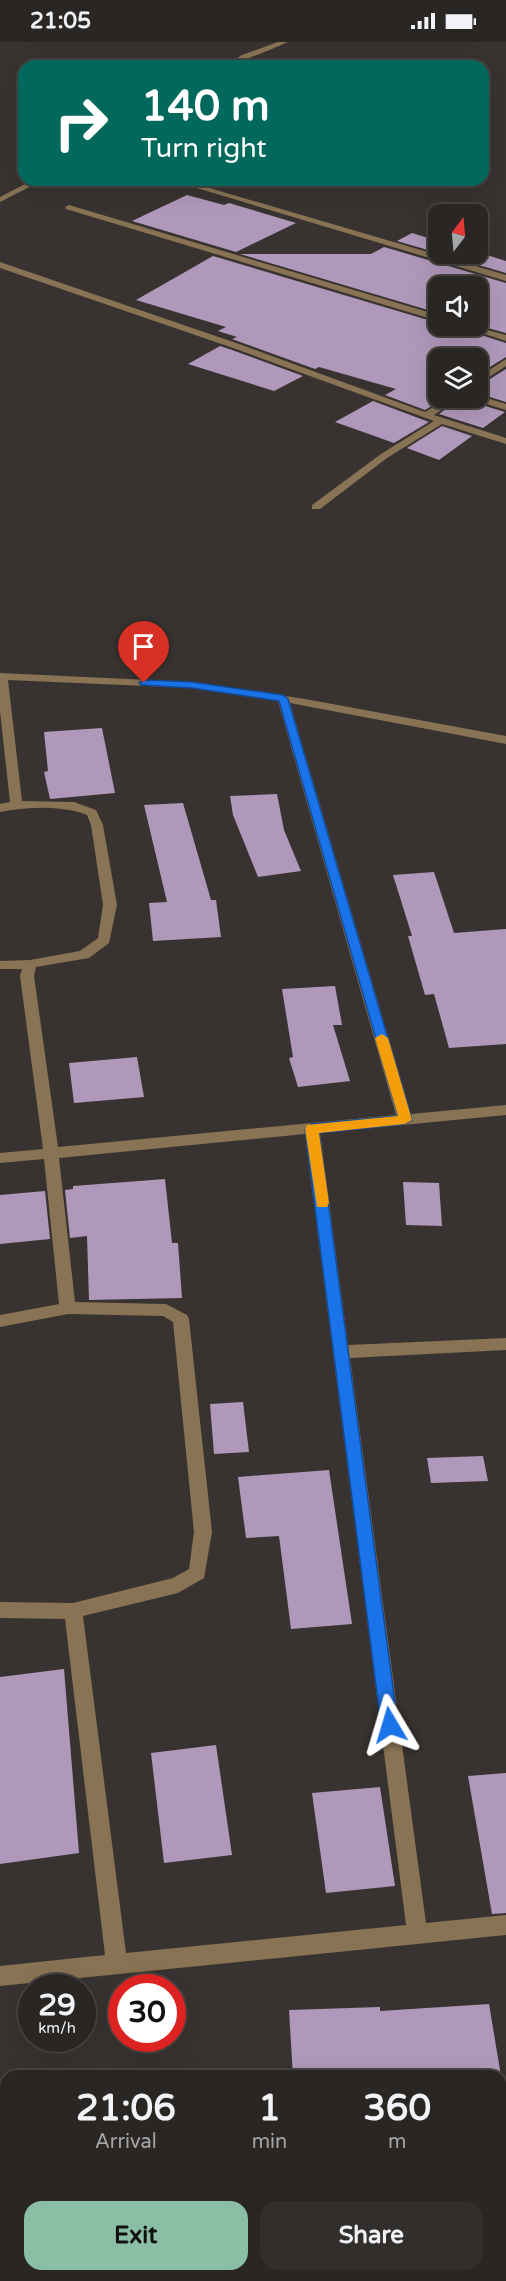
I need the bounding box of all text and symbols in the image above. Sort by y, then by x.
text: 21:05 [30,8,91,34]
text: 140 m [141,81,270,132]
icon: right [42,84,120,162]
text: Turn right [141,132,267,165]
north arrow [428,204,488,264]
map controls [428,204,488,408]
button: sound [428,276,488,336]
button: layers [428,348,488,408]
pin [118,621,169,683]
icon: arrive [127,630,160,663]
position arrow [358,1693,422,1757]
speed limit sign: 30 [108,1974,186,2052]
text: 29 [38,1987,76,2024]
text: km/h [38,2019,76,2037]
text: 21:06 [76,2087,176,2130]
text: 1 [258,2087,281,2130]
text: 360 [363,2087,431,2130]
text: Arrival [95,2130,157,2154]
text: min [252,2130,287,2154]
text: m [388,2130,406,2154]
button: Exit [24,2201,248,2270]
button: Share [260,2201,483,2270]

